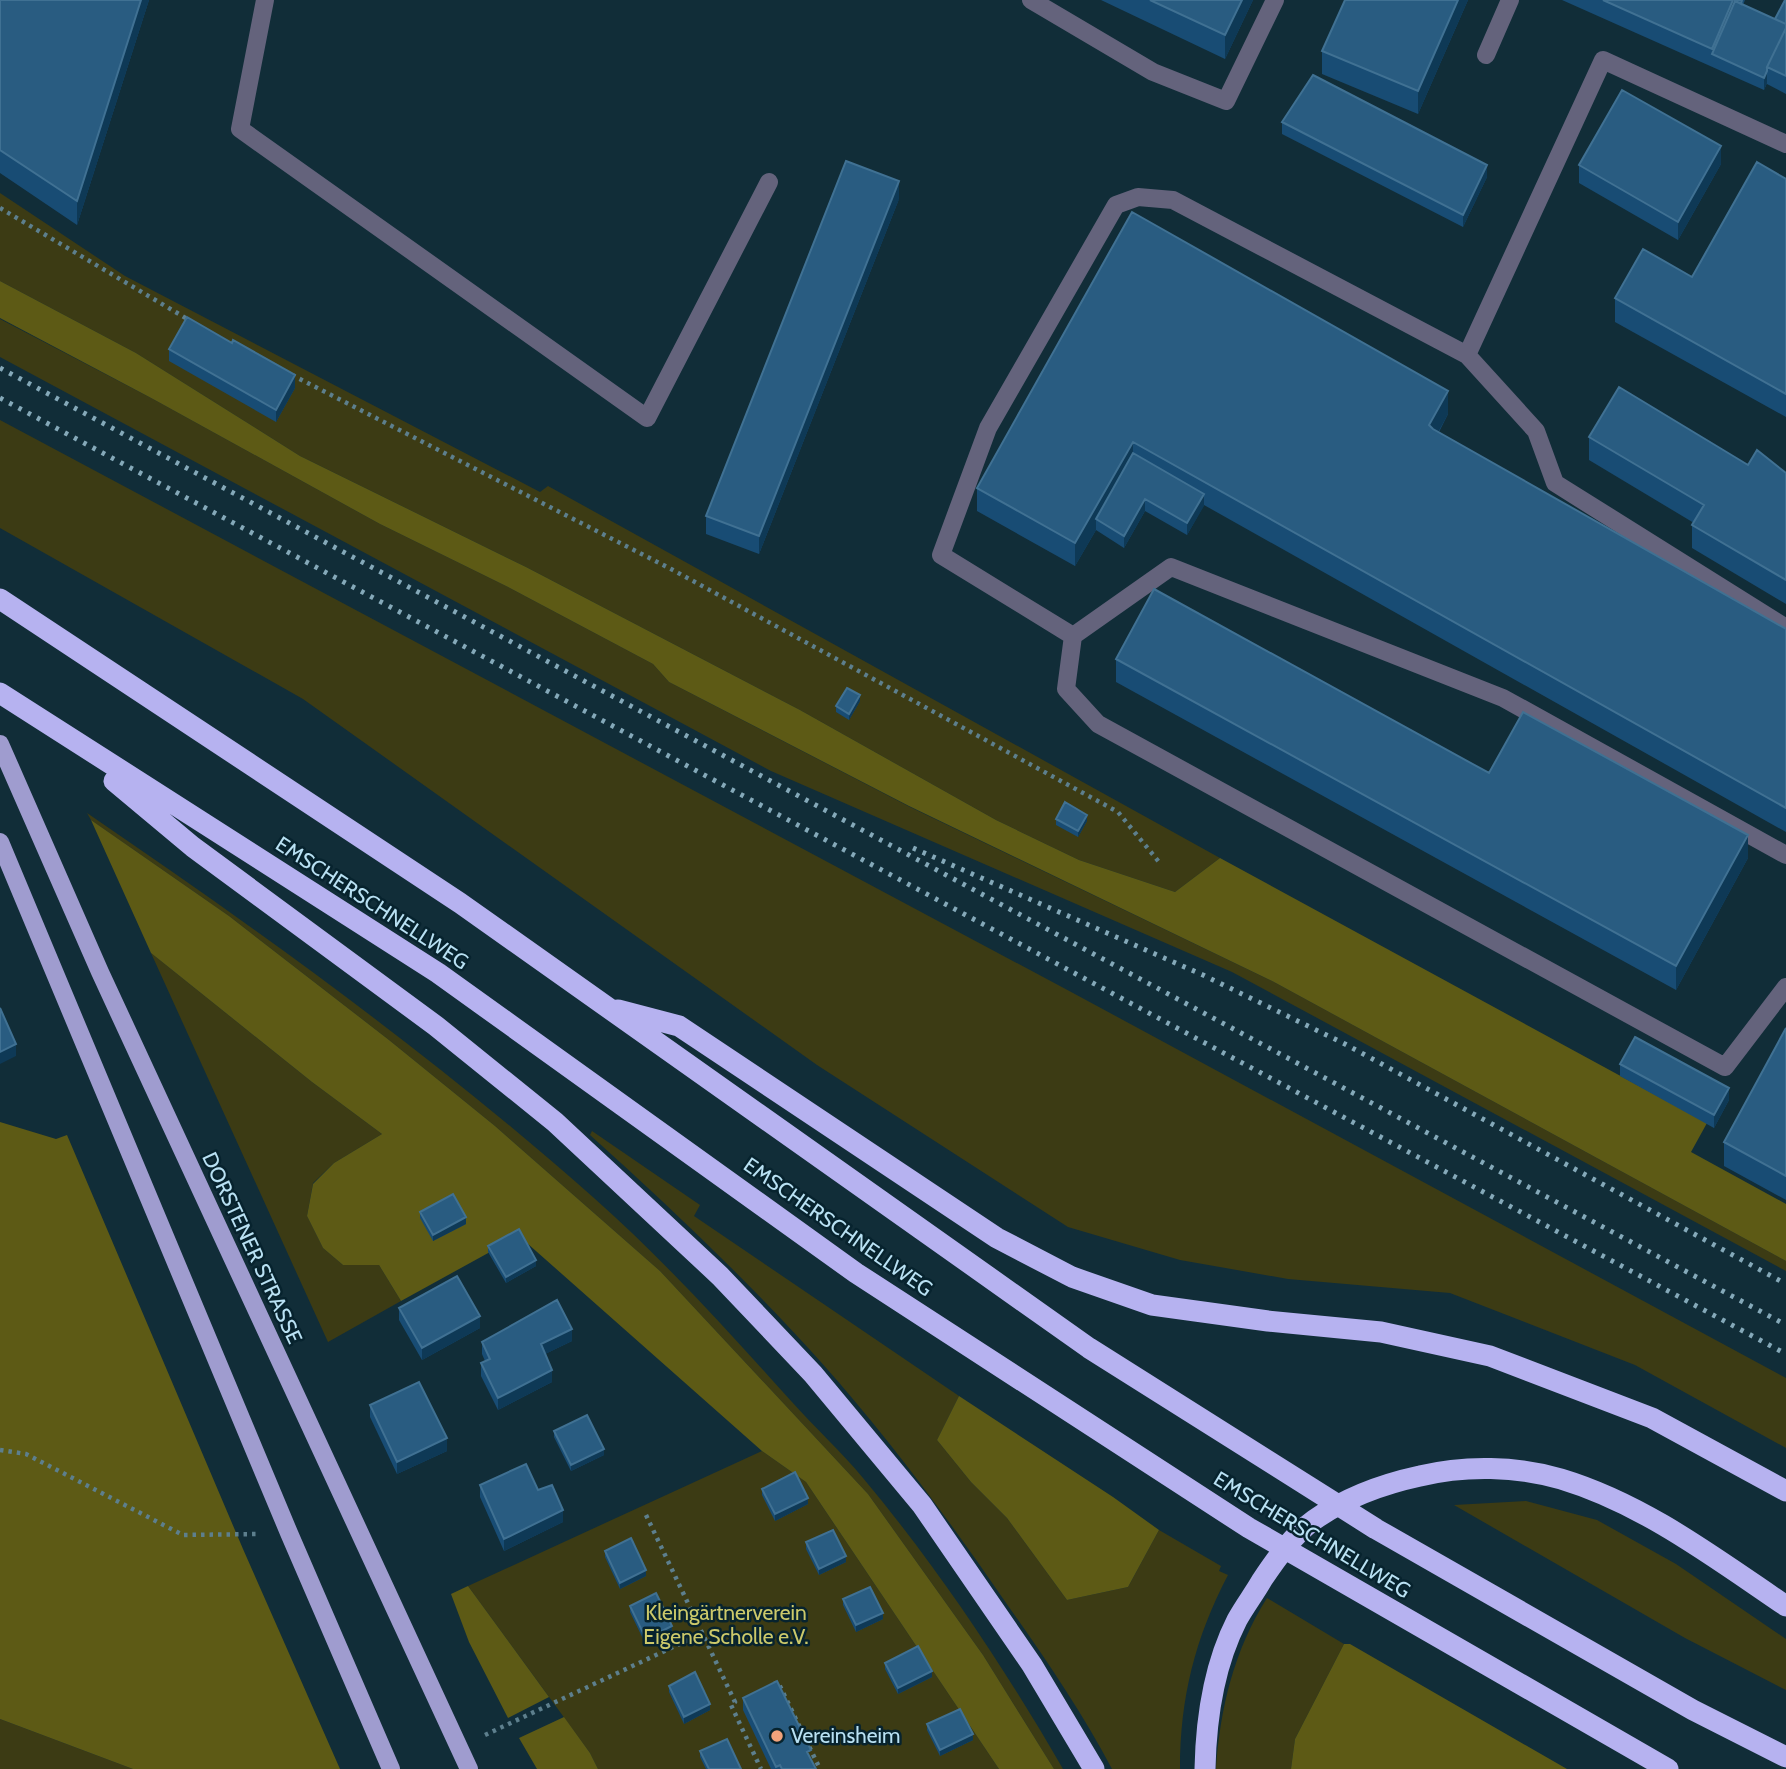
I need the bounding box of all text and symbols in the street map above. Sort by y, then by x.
street label: EMSCHERSCHNELLWEG [271,831,473,974]
street label: DORSTENER STRASSE [197,1148,308,1347]
street label: EMSCHERSCHNELLWEG [739,1152,938,1301]
street label: EMSCHERSCHNELLWEG [1209,1466,1415,1603]
park label: Kleingärtnerverein Eigene Scholle e.V. [643,1600,809,1649]
place label: Vereinsheim [791,1723,900,1748]
marker: Vereinsheim [769,1728,785,1744]

